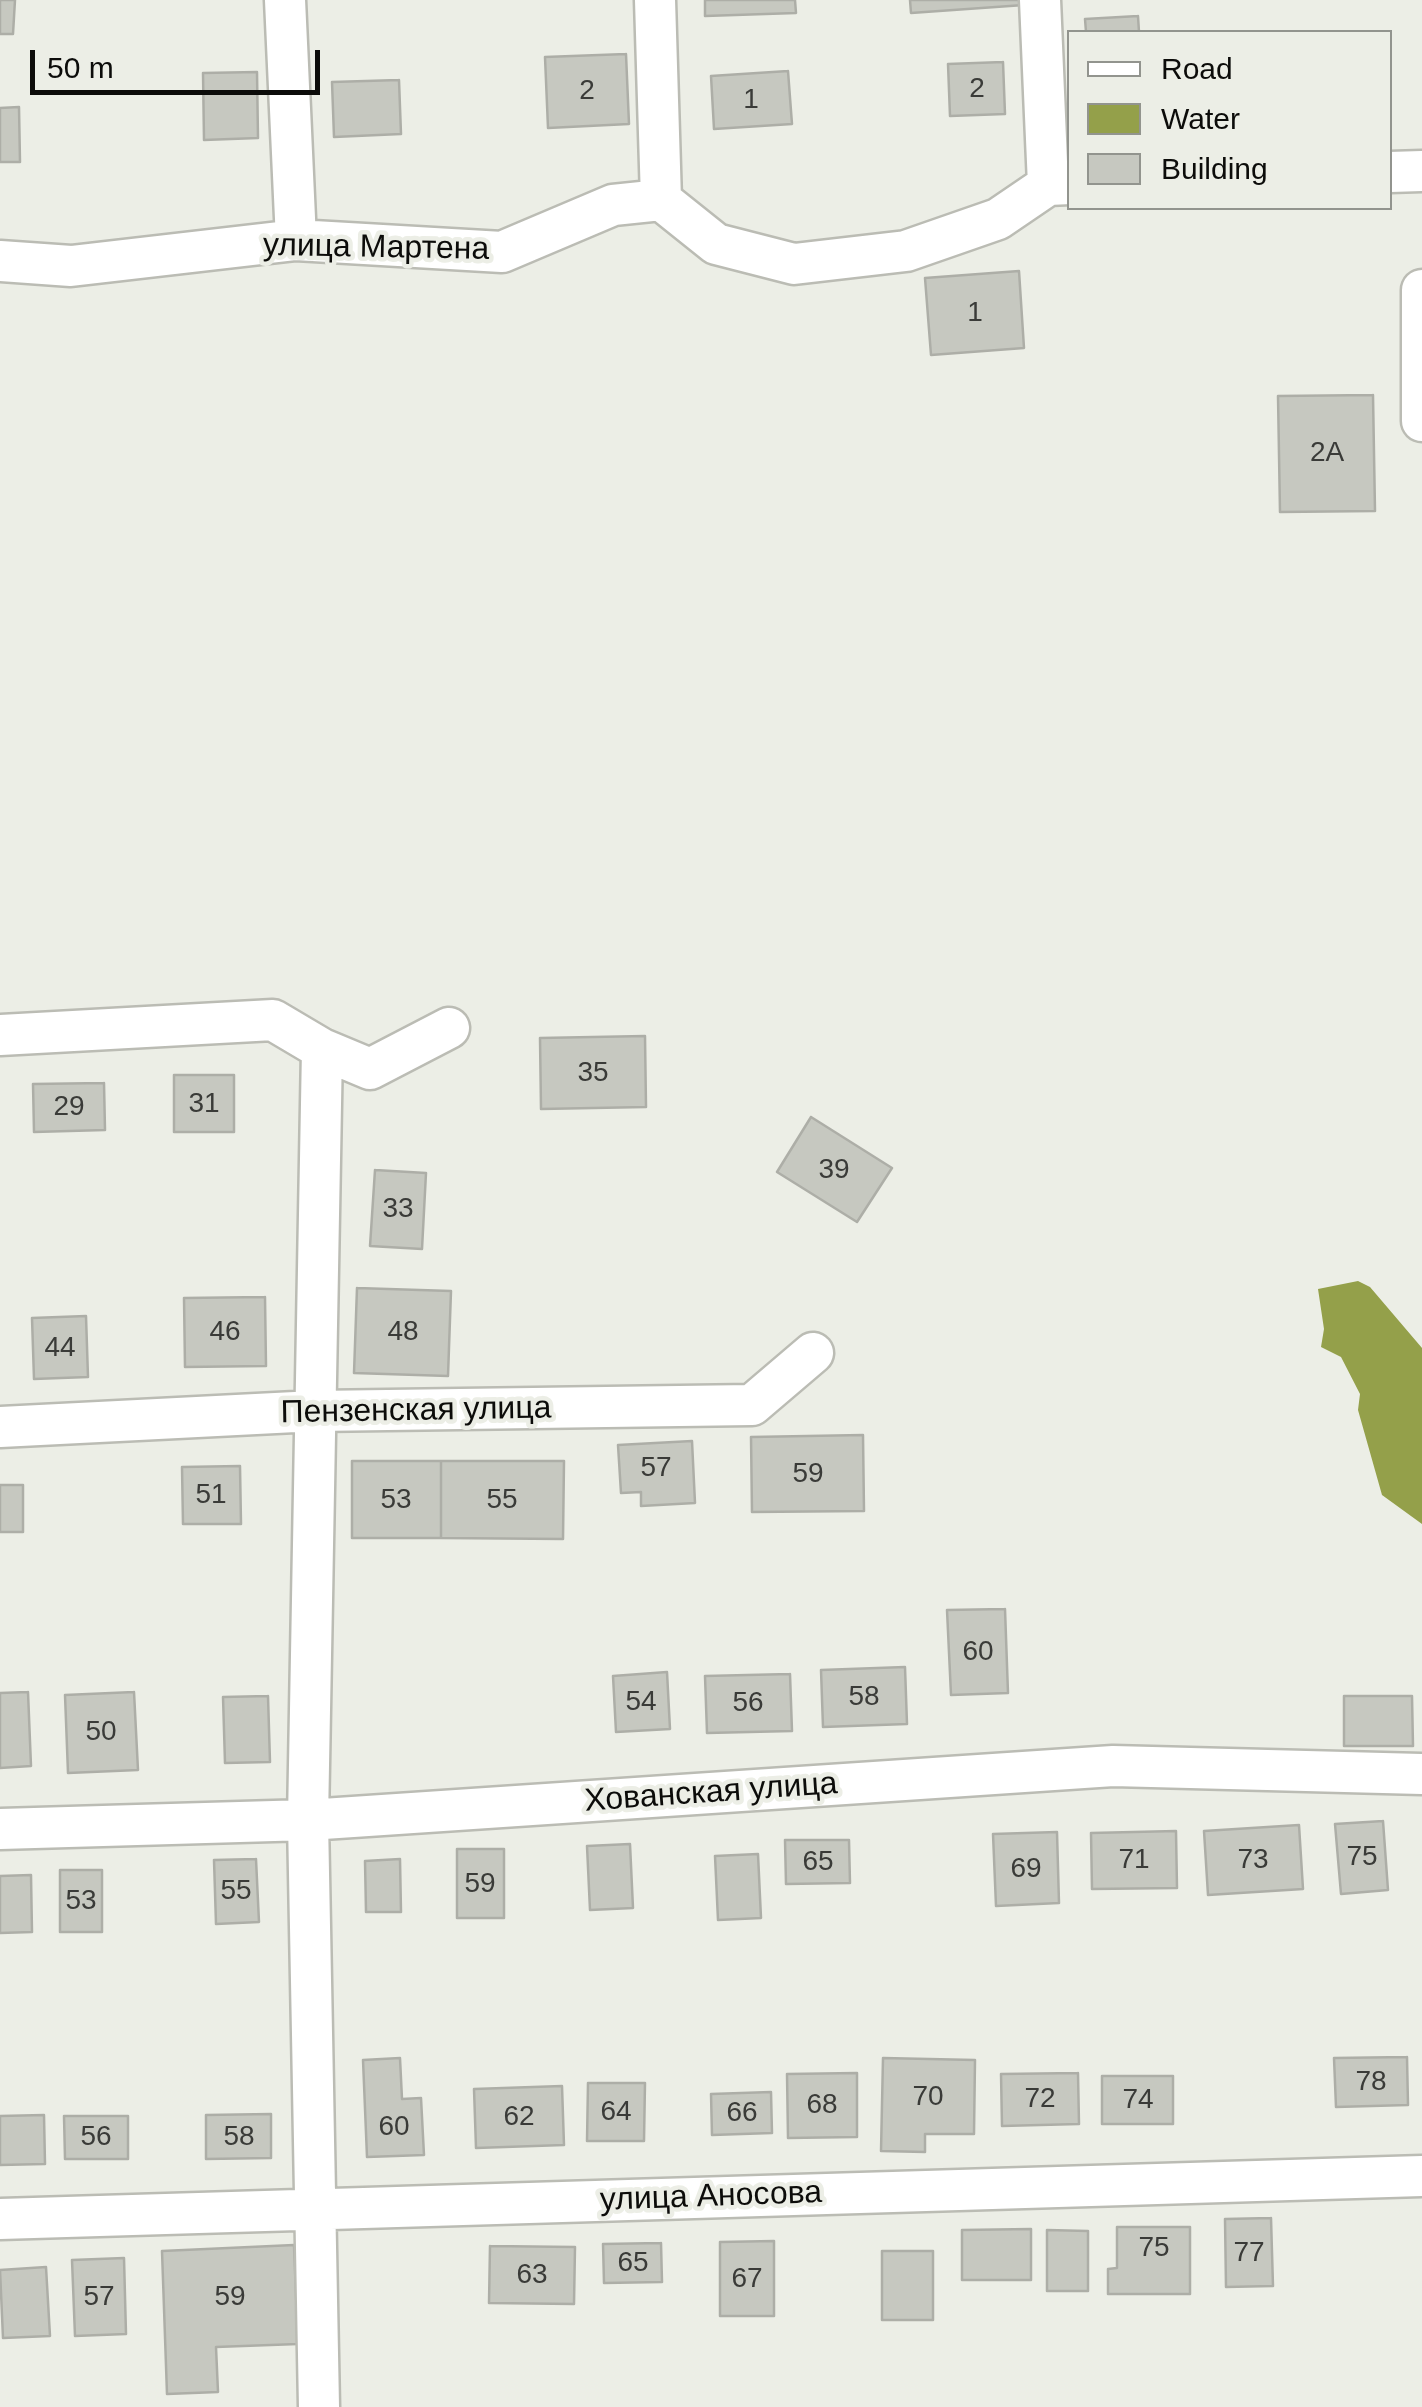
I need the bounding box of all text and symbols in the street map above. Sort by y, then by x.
scale bar [35,30,325,92]
legend [1067,30,1392,210]
text: 50 m [47,51,114,84]
text: Road [1161,52,1233,85]
house number: 2 [969,72,985,106]
house number: 2 [579,74,595,108]
house number: 1 [743,83,759,117]
text: Water [1161,102,1240,135]
text: Building [1161,152,1268,185]
street label: улица Мартена [263,227,489,269]
house number: 1 [967,296,983,330]
house number: 2А [1310,436,1344,470]
house number: 35 [577,1056,609,1090]
house number: 31 [188,1087,220,1121]
house number: 29 [53,1090,85,1124]
house number: 39 [818,1153,850,1187]
house number: 33 [382,1192,414,1226]
house number: 46 [209,1315,241,1349]
house number: 48 [387,1315,419,1349]
house number: 44 [44,1331,76,1365]
street label: Пензенская улица [280,1389,552,1433]
house number: 57 [640,1451,672,1485]
house number: 59 [792,1457,824,1491]
house number: 51 [195,1478,227,1512]
house number: 53 [380,1483,412,1517]
house number: 55 [486,1483,518,1517]
house number: 60 [962,1635,994,1669]
house number: 58 [848,1680,880,1714]
house number: 54 [625,1685,657,1719]
house number: 56 [732,1686,764,1720]
house number: 50 [85,1715,117,1749]
street label: Хованская улица [583,1765,839,1821]
house number: 75 [1346,1840,1378,1874]
house number: 71 [1118,1843,1150,1877]
house number: 73 [1237,1843,1269,1877]
house number: 65 [802,1845,834,1879]
house number: 69 [1010,1852,1042,1886]
house number: 59 [464,1867,496,1901]
house number: 55 [220,1874,252,1908]
house number: 53 [65,1884,97,1918]
house number: 78 [1355,2065,1387,2099]
house number: 70 [912,2080,944,2114]
house number: 72 [1024,2082,1056,2116]
house number: 74 [1122,2083,1154,2117]
house number: 68 [806,2088,838,2122]
house number: 64 [600,2095,632,2129]
house number: 66 [726,2096,758,2130]
house number: 62 [503,2100,535,2134]
house number: 60 [378,2110,410,2144]
house number: 56 [80,2120,112,2154]
house number: 58 [223,2120,255,2154]
street label: улица Аносова [599,2174,823,2220]
house number: 75 [1138,2231,1170,2265]
house number: 77 [1233,2236,1265,2270]
house number: 65 [617,2246,649,2280]
house number: 63 [516,2258,548,2292]
house number: 67 [731,2262,763,2296]
house number: 57 [83,2280,115,2314]
house number: 59 [214,2280,246,2314]

